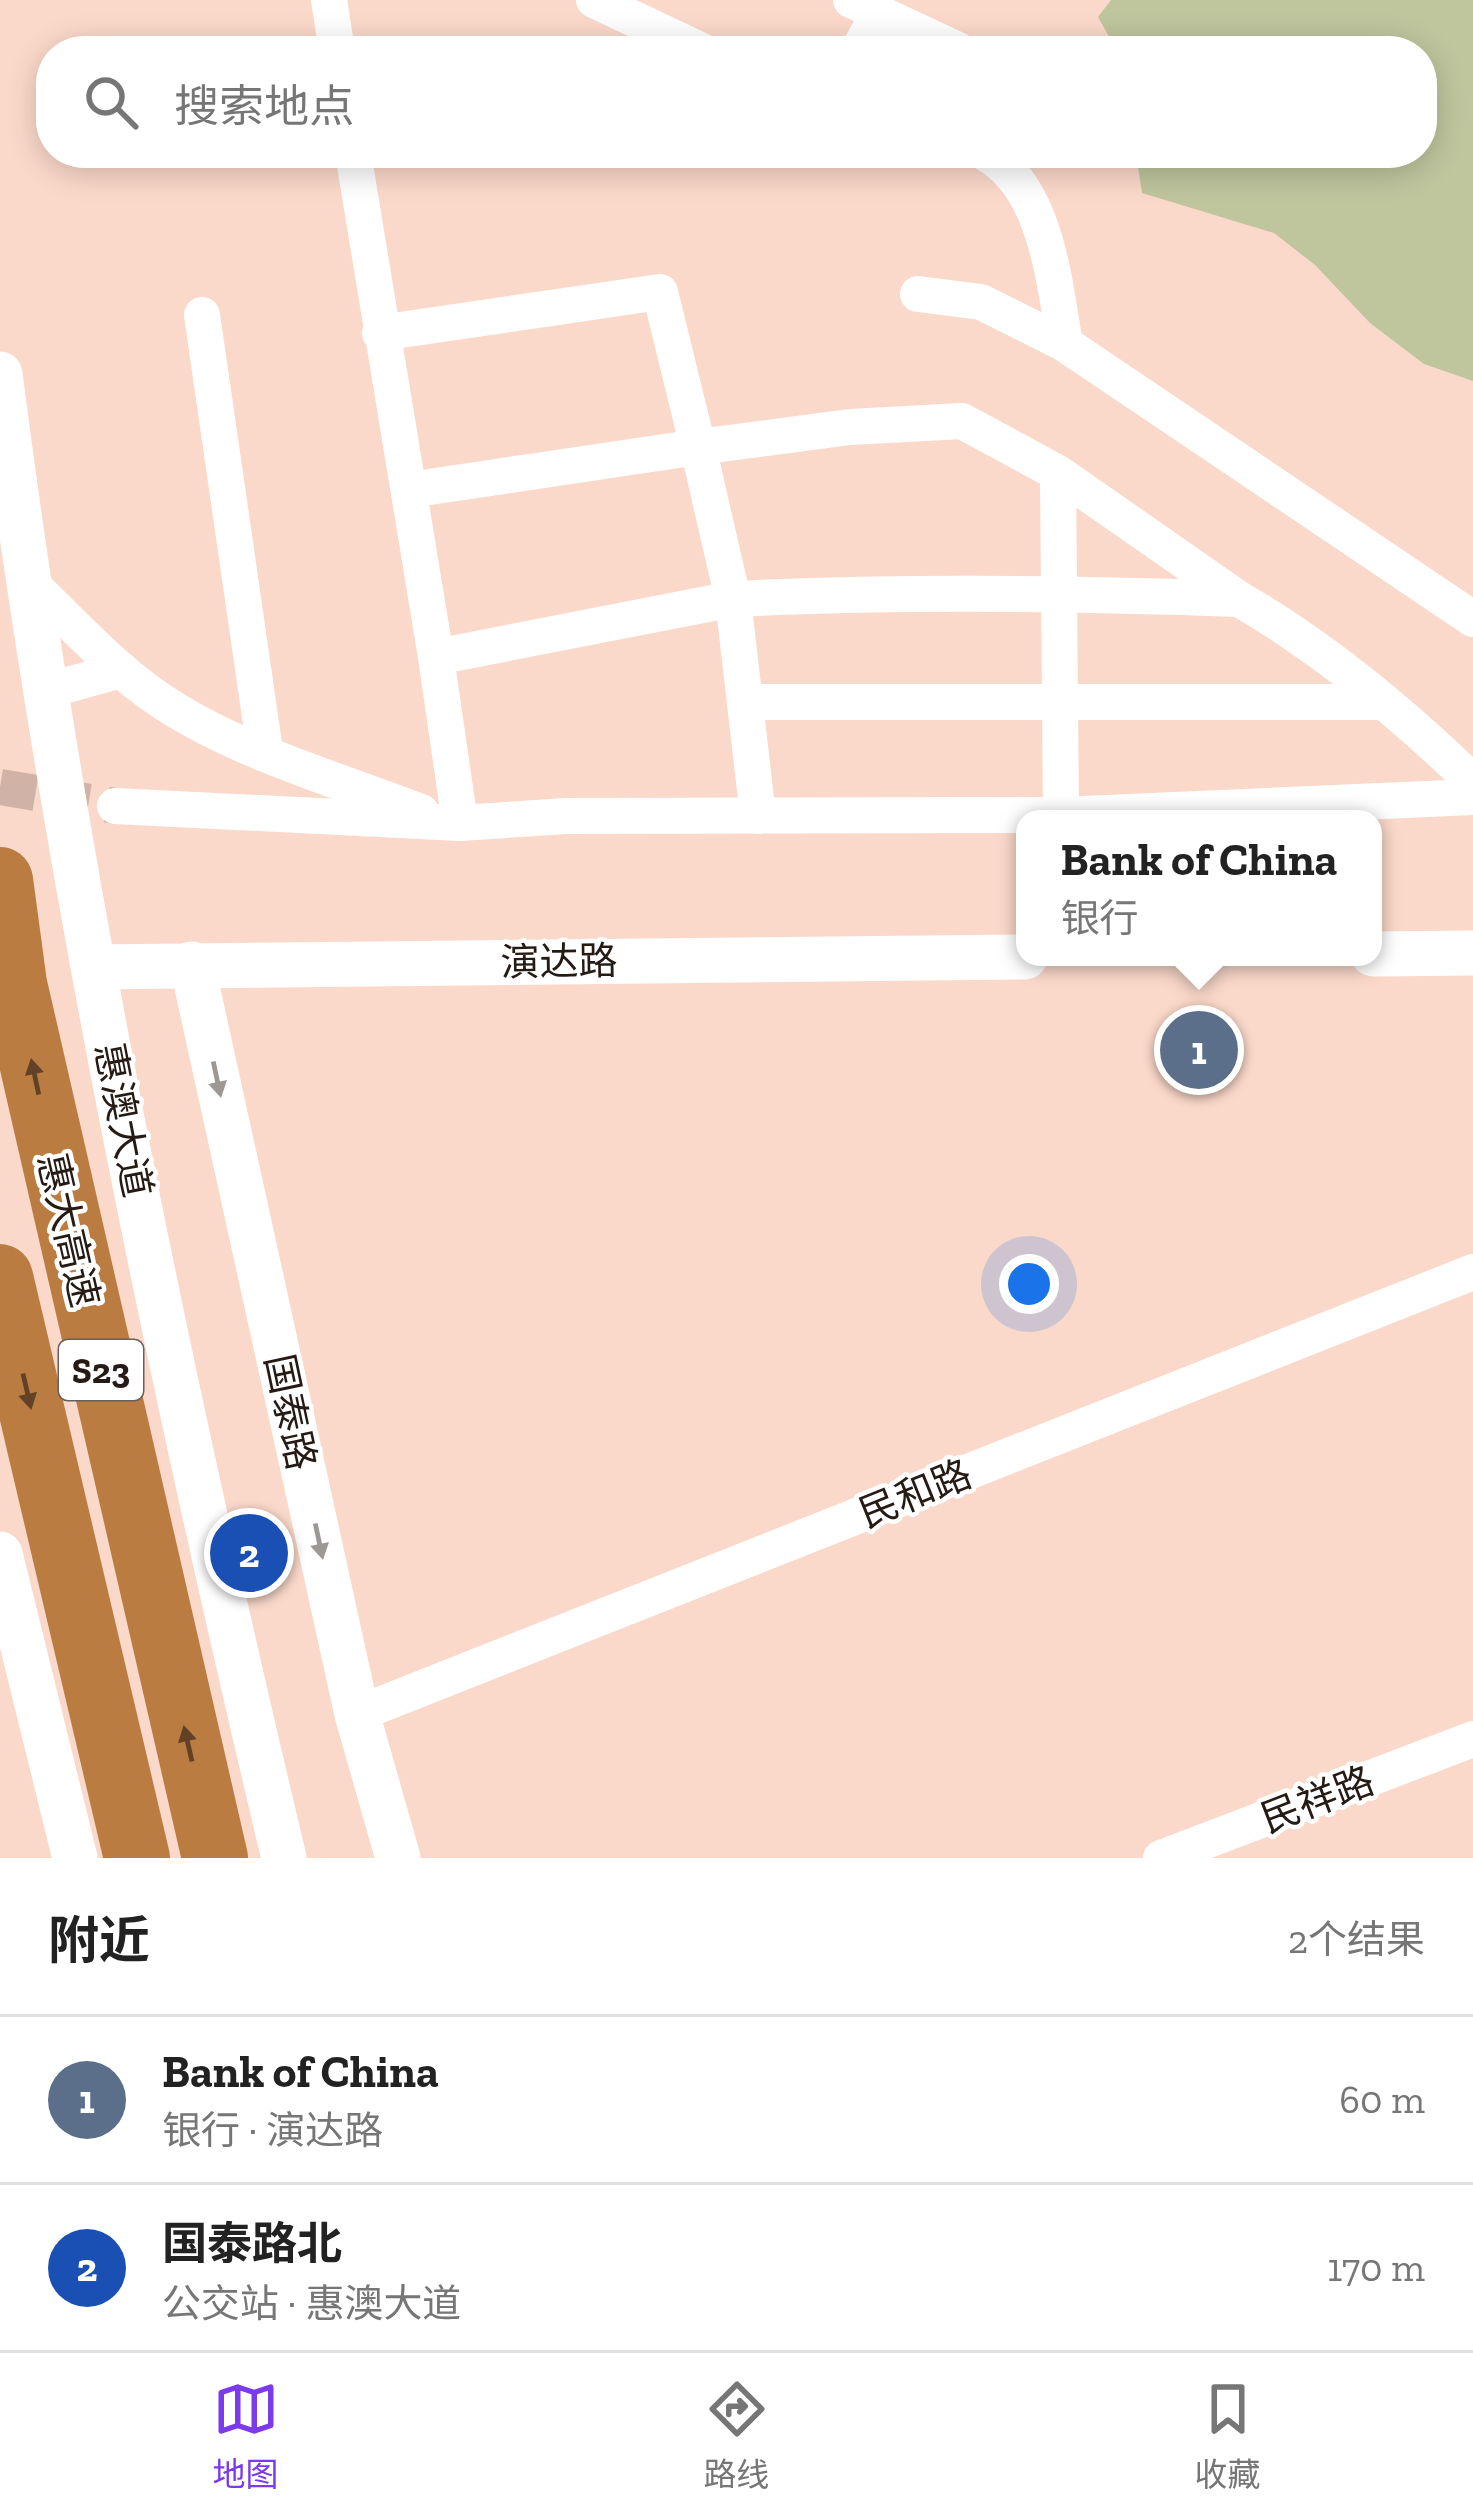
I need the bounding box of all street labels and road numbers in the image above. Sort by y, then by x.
street label: 演达路 [500,937,618,986]
street label: 惠澳大道 [86,1039,161,1201]
street label: 惠大高速 [28,1149,109,1311]
road number: S23 [59,1340,143,1400]
street label: 国泰路 [255,1350,326,1474]
street label: 民和路 [852,1450,978,1537]
street label: 民祥路 [1254,1757,1380,1842]

